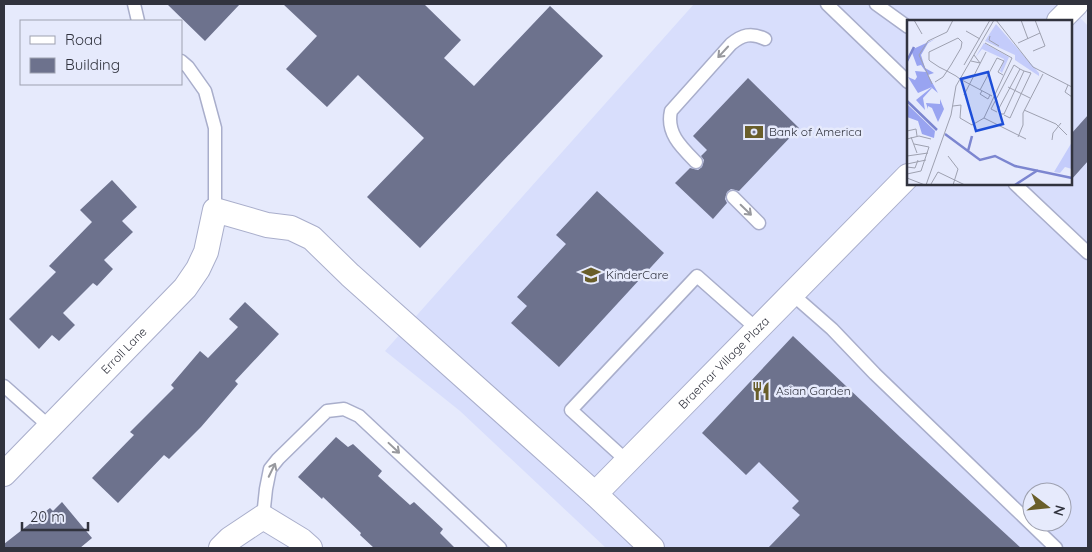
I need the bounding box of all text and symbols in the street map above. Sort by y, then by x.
legend [20,20,182,85]
inset map [907,20,1072,185]
text: Road [65,30,102,49]
one-way arrow [717,46,729,59]
text: Building [65,55,120,74]
bank icon: Bank of America [743,121,765,143]
place label: Bank of America [769,124,862,139]
one-way arrow [739,204,751,216]
school or university icon: KinderCare [580,264,602,286]
place label: KinderCare [606,267,669,282]
street label: Braemar Village Plaza [675,313,772,412]
street label: Erroll Lane [98,324,150,377]
restaurant icon: Asian Garden [750,380,772,402]
place label: Asian Garden [776,383,851,398]
one-way arrow [388,442,400,454]
one-way arrow [267,462,277,477]
north arrow [1022,482,1072,532]
scale bar [22,500,89,532]
text: N [1049,503,1070,518]
text: 20 m [30,507,65,526]

